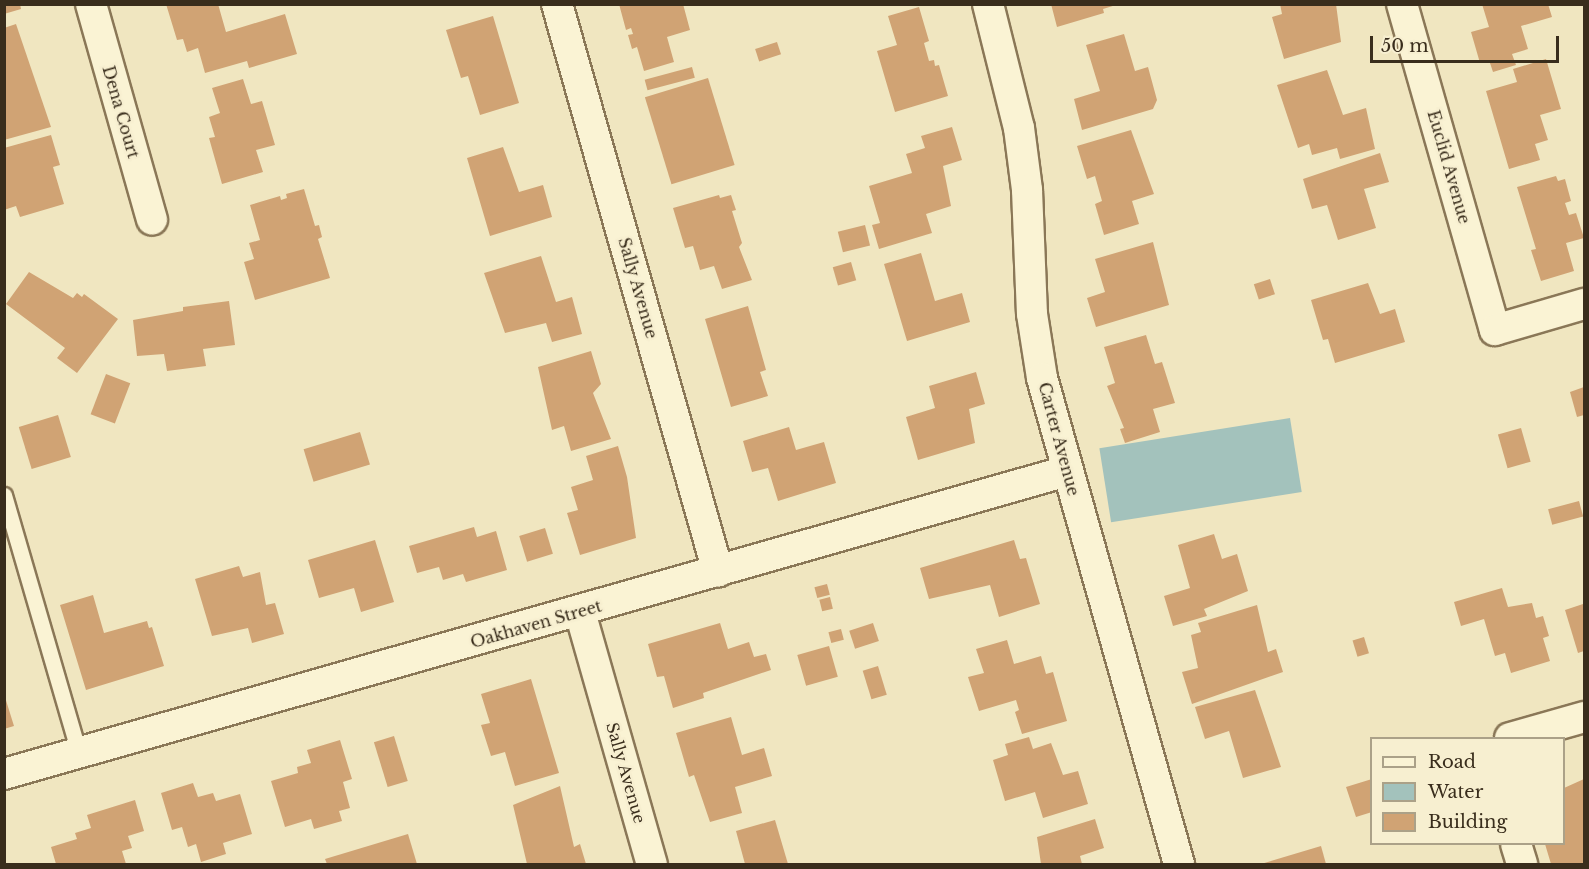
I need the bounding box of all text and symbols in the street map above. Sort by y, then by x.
scale bar [1373,24,1562,62]
text: 50 m [1381,35,1429,57]
street label: Dena Court [99,63,143,161]
street label: Euclid Avenue [1424,108,1474,226]
street label: Sally Avenue [614,235,662,341]
street label: Carter Avenue [1034,380,1084,498]
street label: Oakhaven Street [468,596,604,652]
street label: Sally Avenue [602,720,650,826]
legend [1370,737,1565,845]
text: Road [1428,751,1476,773]
text: Water [1428,781,1483,803]
text: Building [1428,811,1507,833]

